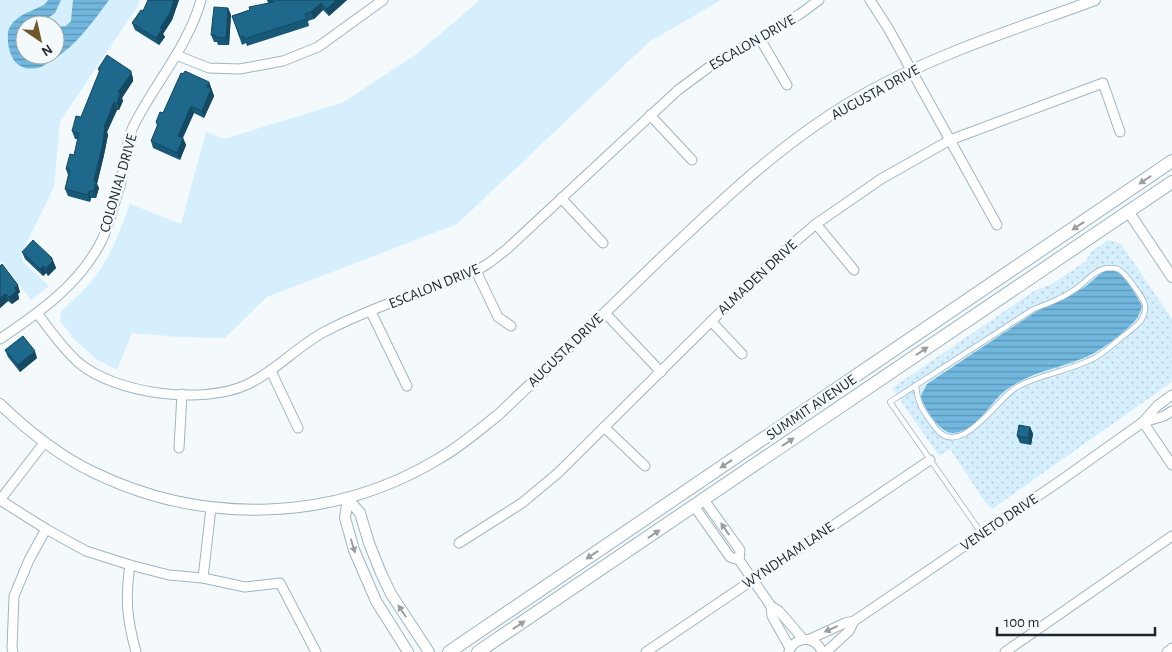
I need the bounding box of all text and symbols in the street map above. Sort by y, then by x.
street label: ESCALON DRIVE [707,12,798,73]
north arrow [15,15,65,65]
text: N [39,41,55,58]
street label: AUGUSTA DRIVE [829,62,922,123]
street label: COLONIAL DRIVE [97,132,140,234]
one-way arrow [1138,175,1152,185]
one-way arrow [1071,221,1085,230]
street label: ALMADEN DRIVE [715,237,800,318]
street label: ESCALON DRIVE [387,261,482,311]
street label: AUGUSTA DRIVE [525,311,606,390]
one-way arrow [916,346,929,356]
street label: SUMMIT AVENUE [764,372,859,443]
one-way arrow [781,437,795,447]
one-way arrow [720,459,733,469]
street label: VENETO DRIVE [958,491,1041,554]
street label: WYNDHAM LANE [740,519,837,592]
one-way arrow [720,522,730,536]
one-way arrow [647,529,660,539]
one-way arrow [350,538,357,553]
one-way arrow [585,550,599,560]
one-way arrow [398,604,407,618]
scale bar [997,604,1154,636]
text: 100 m [1004,615,1039,630]
one-way arrow [512,620,526,630]
one-way arrow [824,626,838,634]

